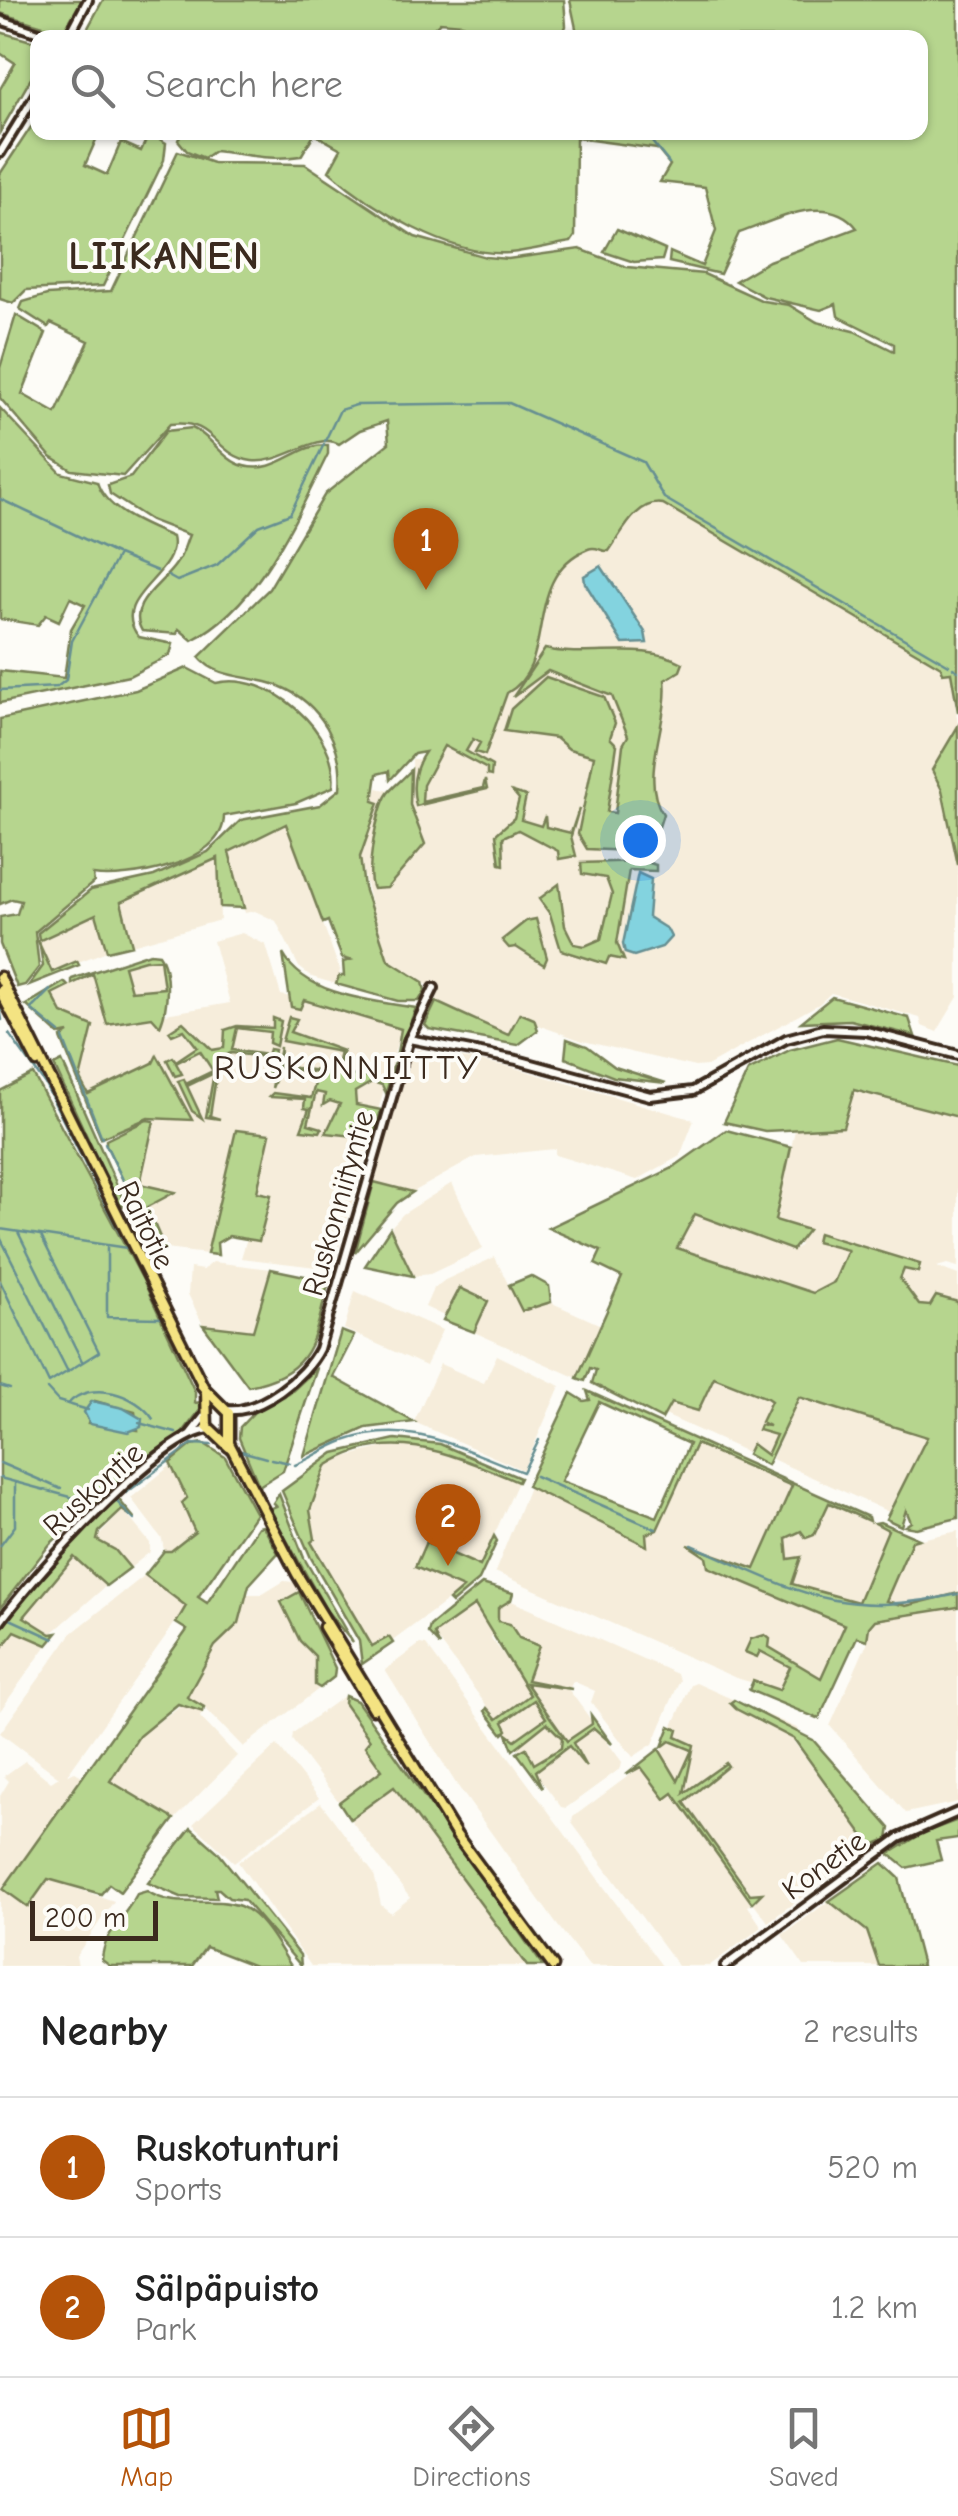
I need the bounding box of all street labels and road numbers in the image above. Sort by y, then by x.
street label: Ruskonniityntie [295,1106,382,1300]
street label: Raitotie [109,1176,182,1275]
street label: Ruskontie [36,1435,151,1543]
street label: Konetie [776,1823,873,1907]

